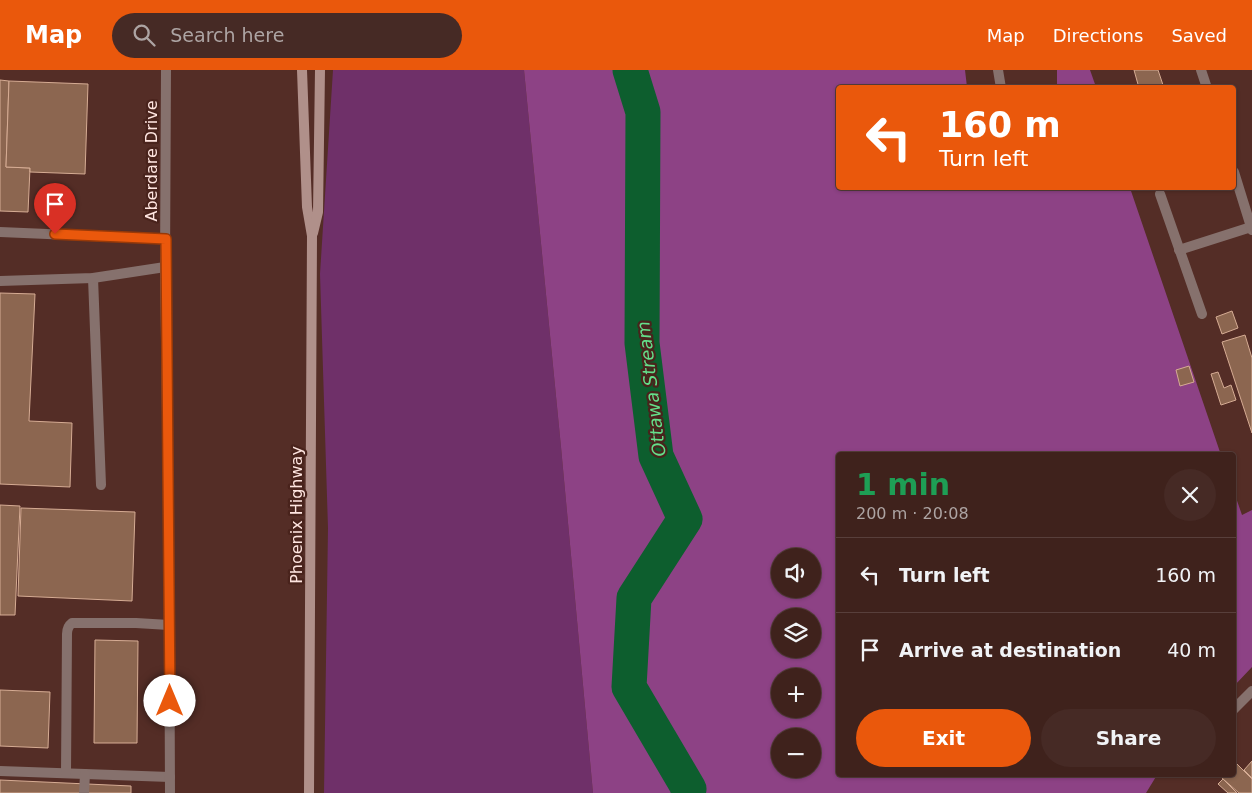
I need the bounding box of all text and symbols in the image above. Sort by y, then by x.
search box [112,13,462,58]
text: Map [25,21,82,49]
icon: search [130,21,158,49]
text: Search here [170,24,284,46]
text: Map [987,25,1025,46]
text: Directions [1053,25,1143,46]
text: Saved [1171,25,1227,46]
street label: Aberdare Drive [142,100,161,222]
icon: left [856,105,921,170]
text: 160 m [939,105,1061,145]
text: Turn left [939,146,1028,171]
pin [34,183,76,234]
icon: arrive [41,190,69,218]
water label: Ottawa Stream [632,320,670,458]
street label: Phoenix Highway [287,446,306,584]
text: 1 min [856,467,950,502]
button: close [1164,469,1216,521]
text: 200 m · 20:08 [856,504,969,523]
map controls [771,548,821,778]
button: sound [771,548,821,598]
icon: left [856,561,884,589]
text: Turn left [899,564,990,586]
text: 160 m [1155,564,1216,586]
button: layers [771,608,821,658]
icon: arrive [856,636,884,664]
text: Arrive at destination [899,639,1121,661]
text: 40 m [1167,639,1216,661]
button: + [771,668,821,718]
position arrow [143,674,195,726]
button: Exit [856,709,1031,767]
button: Share [1041,709,1216,767]
button: − [771,728,821,778]

